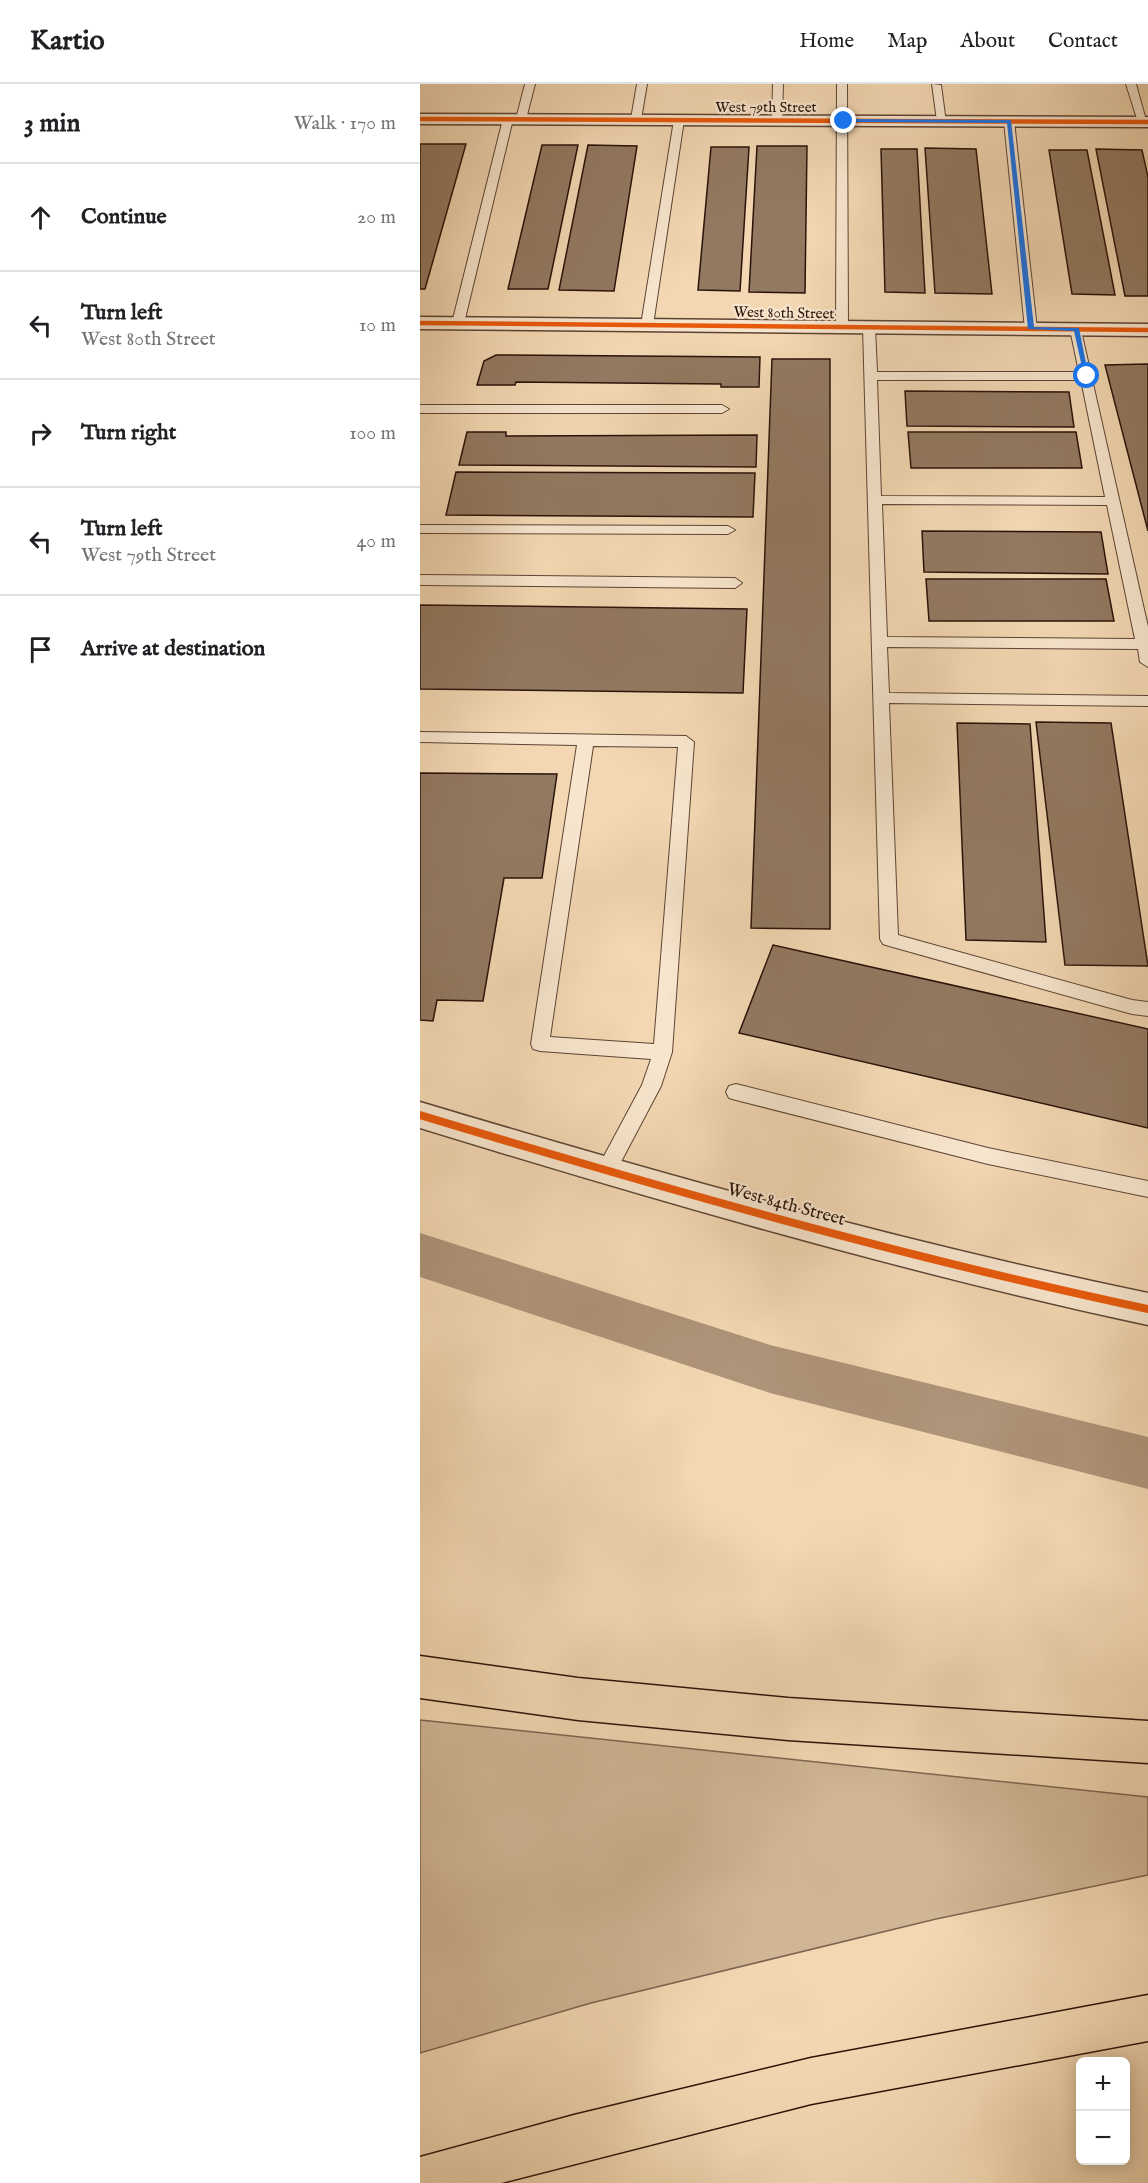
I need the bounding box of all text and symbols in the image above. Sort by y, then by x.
text: Kartio [30,24,105,59]
text: Home [799,28,854,55]
text: Map [887,28,927,55]
text: About [960,28,1015,55]
text: Contact [1048,28,1118,55]
street label: West 79th Street [715,98,817,117]
text: 3 min [24,107,80,140]
route end [830,107,856,133]
text: Walk · 170 m [294,111,396,136]
icon: ahead [24,201,57,234]
text: Continue [81,203,167,231]
text: 20 m [357,205,396,230]
text: Turn left [81,299,163,327]
street label: West 80th Street [733,303,835,323]
icon: left [24,309,57,342]
text: 10 m [359,313,396,338]
text: West 80th Street [81,327,216,352]
route start [1073,362,1099,388]
icon: right [24,417,57,450]
text: Turn right [81,419,176,447]
text: 100 m [349,421,396,446]
text: Turn left [81,515,163,543]
icon: left [24,525,57,558]
text: 40 m [357,529,396,554]
text: West 79th Street [81,543,216,568]
icon: arrive [24,633,57,666]
text: Arrive at destination [81,635,265,663]
street label: West 84th Street [724,1178,848,1232]
map controls [1076,2057,1130,2165]
button: + [1076,2057,1130,2111]
button: − [1076,2111,1130,2165]

